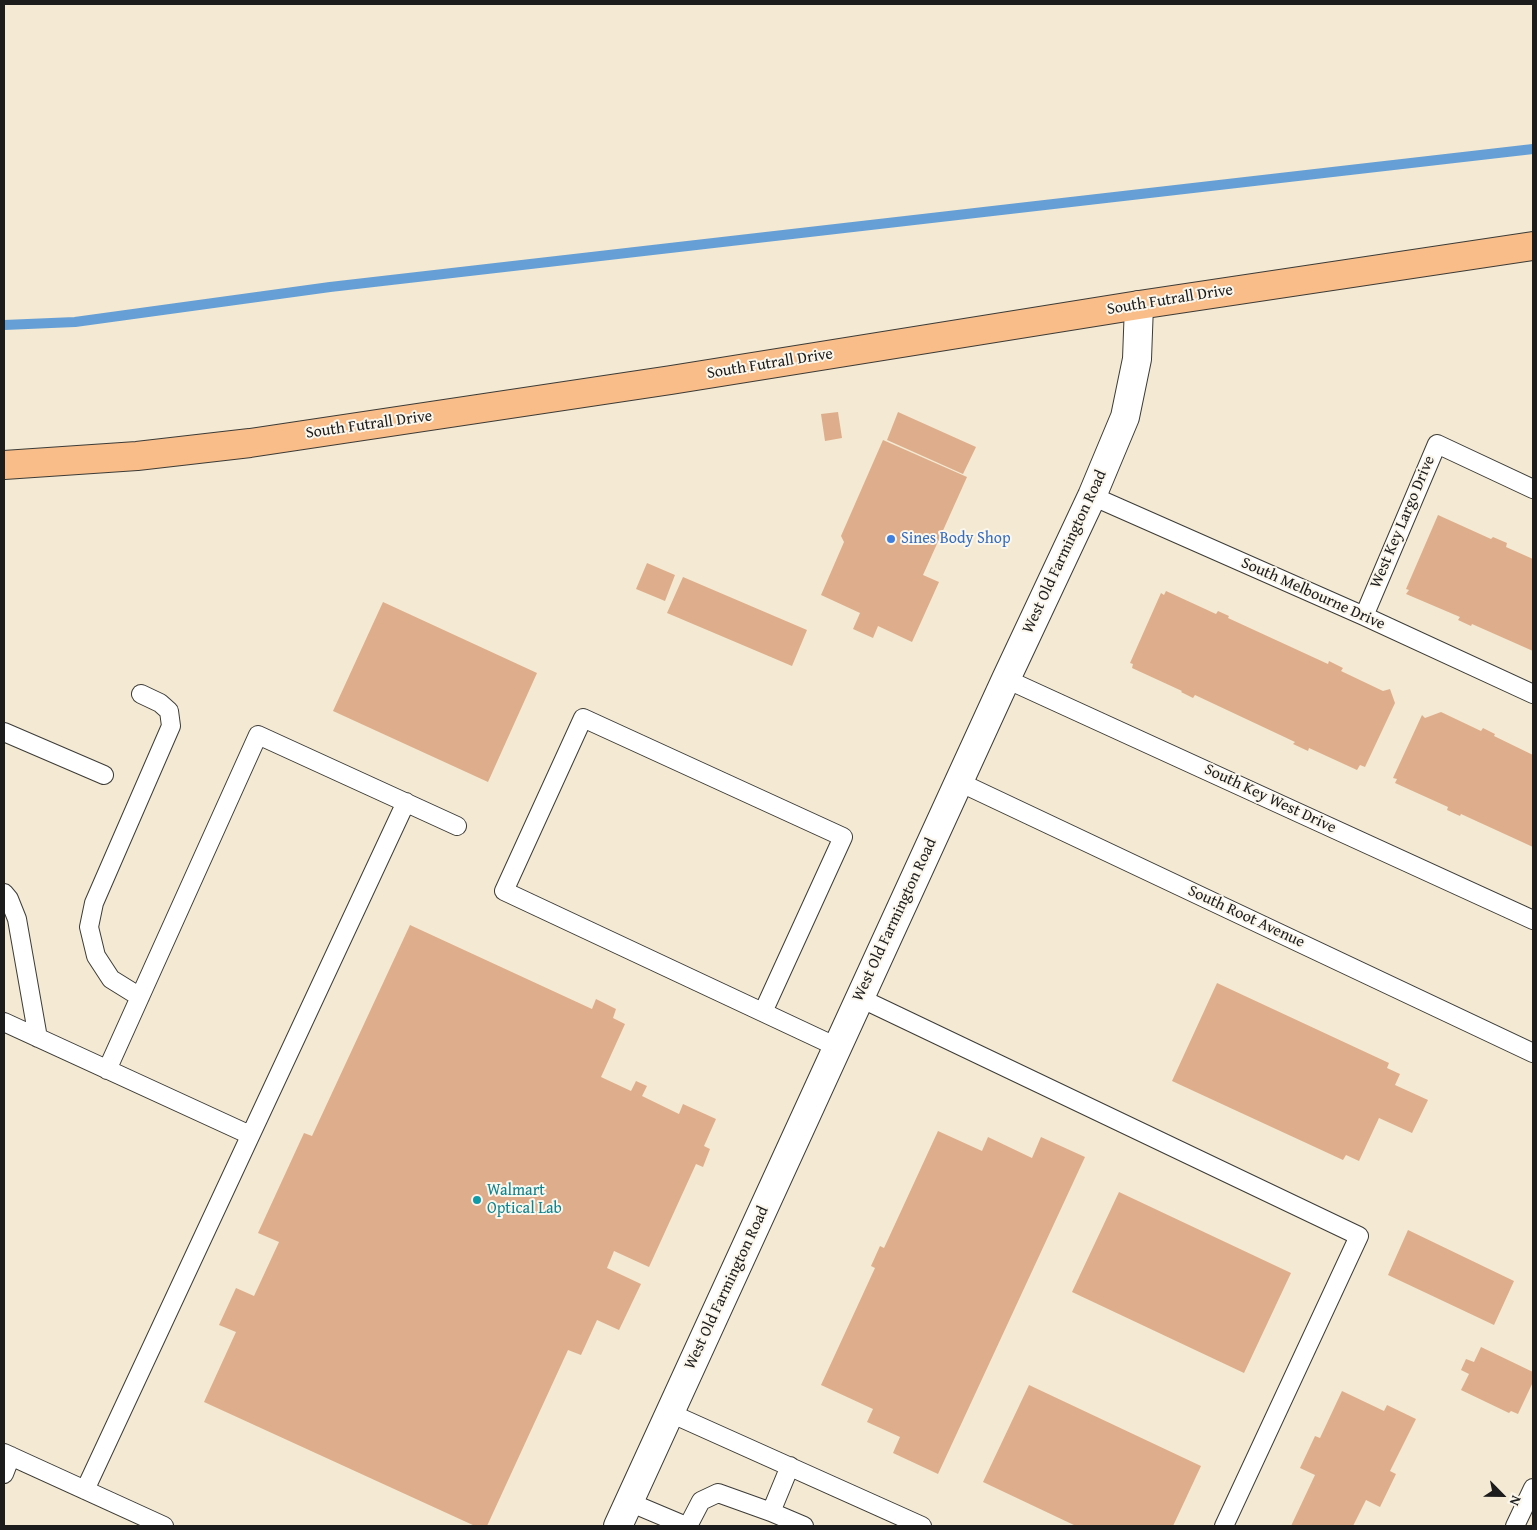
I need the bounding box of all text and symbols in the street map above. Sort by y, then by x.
street label: South Futrall Drive [1106,281,1234,319]
street label: South Futrall Drive [706,345,834,383]
street label: South Futrall Drive [305,407,433,443]
street label: West Key Largo Drive [1366,453,1440,591]
street label: West Old Farmington Road [1019,467,1111,637]
place label: Sines Body Shop [901,529,1011,549]
marker: Sines Body Shop [885,533,897,545]
street label: South Melbourne Drive [1238,554,1388,634]
street label: South Key West Drive [1201,760,1339,838]
street label: West Old Farmington Road [849,835,941,1005]
street label: South Root Avenue [1185,882,1307,952]
place label: Walmart Optical Lab [487,1181,562,1219]
marker: Walmart Optical Lab [471,1194,483,1206]
street label: West Old Farmington Road [681,1203,773,1373]
north arrow [1477,1470,1527,1520]
text: N [1505,1493,1527,1509]

